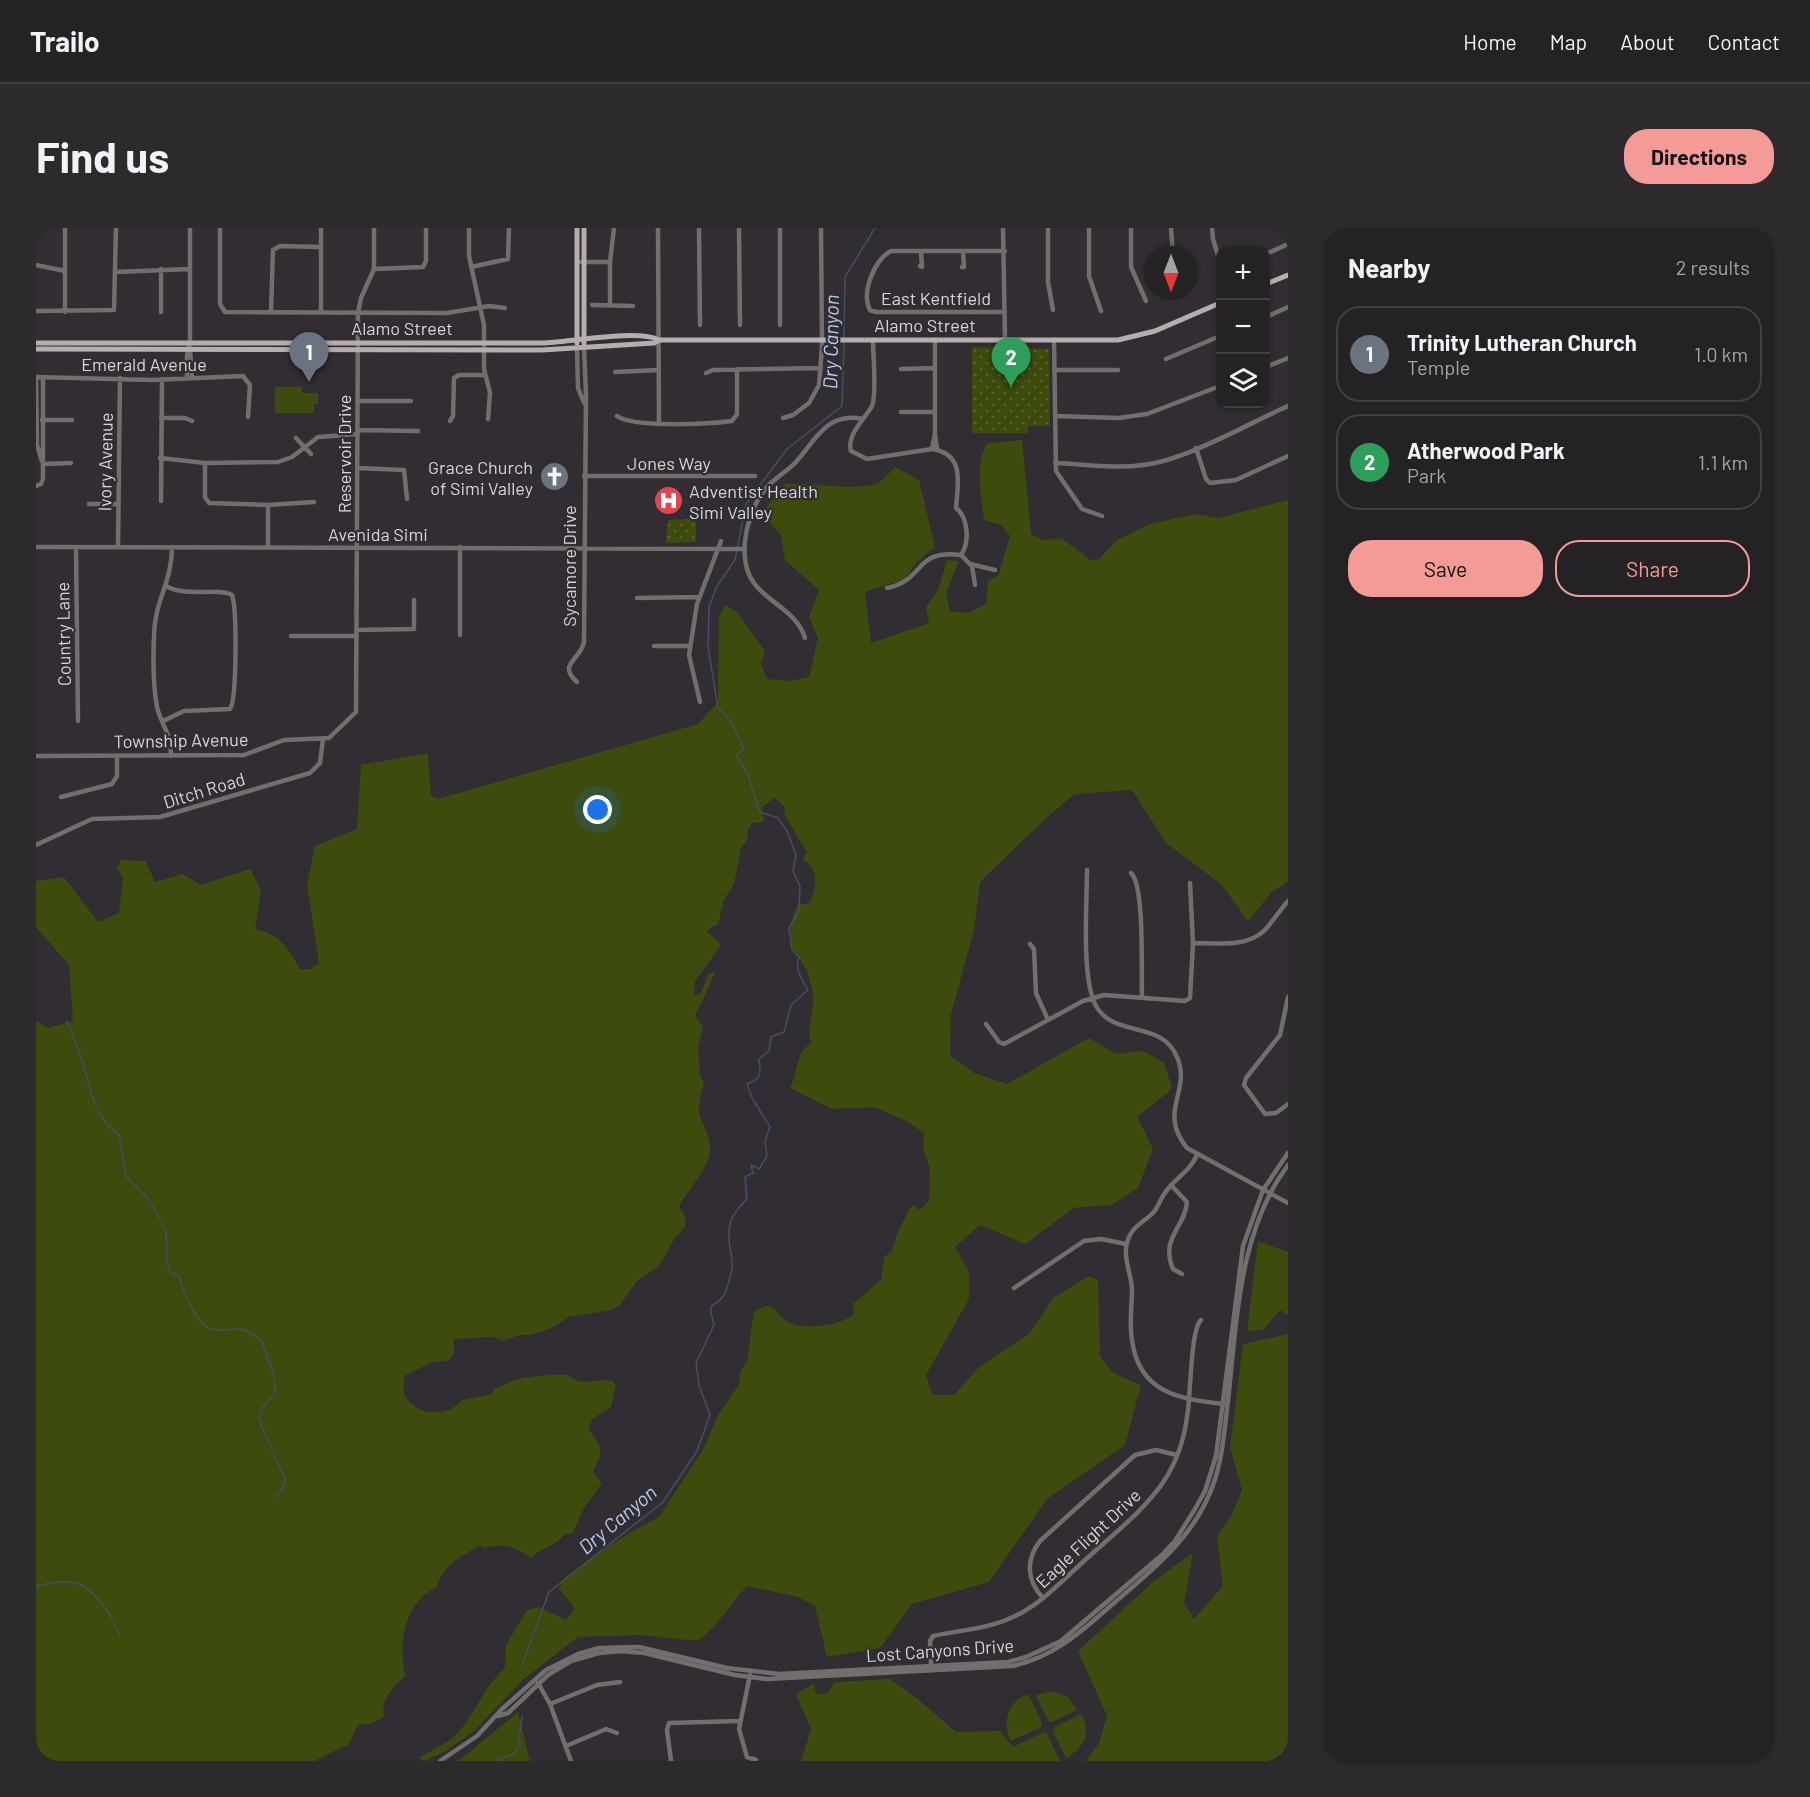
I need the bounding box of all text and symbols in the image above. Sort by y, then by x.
text: Trailo [30,24,100,58]
text: Home [1463,29,1517,54]
text: Map [1550,29,1587,54]
text: About [1620,29,1675,54]
text: Contact [1708,29,1780,54]
button: Directions [1624,129,1774,184]
text: Find us [36,131,169,181]
north arrow [1144,246,1198,300]
map controls [1216,246,1270,408]
button: + [1216,246,1270,300]
text: Nearby [1348,252,1430,283]
text: 2 results [1676,255,1750,279]
street label: East Kentfield [881,287,991,309]
water label: Dry Canyon [817,295,843,389]
button: − [1216,300,1270,354]
street label: Alamo Street [874,314,976,336]
street label: Alamo Street [351,317,453,339]
text: Trinity Lutheran Church [1407,329,1637,355]
pin: 1 [290,332,328,382]
pin: 2 [992,338,1030,387]
text: 1 [1366,342,1373,366]
text: 1.0 km [1694,342,1748,366]
street label: Emerald Avenue [81,353,207,375]
button: layers [1216,354,1270,408]
text: Temple [1407,355,1470,379]
street label: Reservoir Drive [333,395,355,513]
street label: Ivory Avenue [93,412,117,512]
text: Atherwood Park [1407,437,1565,463]
text: 2 [1364,450,1375,474]
text: 1.1 km [1698,450,1748,474]
street label: Jones Way [627,452,711,474]
place label: Grace Church of Simi Valley [428,456,533,499]
church icon: Grace Church of Simi Valley [538,461,570,493]
text: Park [1407,463,1446,487]
place label: Adventist Health Simi Valley [689,480,818,523]
hospital icon: Adventist Health Simi Valley [652,485,684,517]
street label: Sycamore Drive [558,505,580,627]
street label: Avenida Simi [328,523,428,545]
button: Save [1348,540,1543,597]
button: Share [1555,540,1750,597]
street label: Country Lane [51,582,75,686]
street label: Township Avenue [113,728,249,752]
street label: Ditch Road [160,767,248,813]
your location [583,795,612,824]
water label: Dry Canyon [573,1479,661,1559]
street label: Eagle Flight Drive [1031,1484,1145,1592]
street label: Lost Canyons Drive [865,1634,1015,1666]

